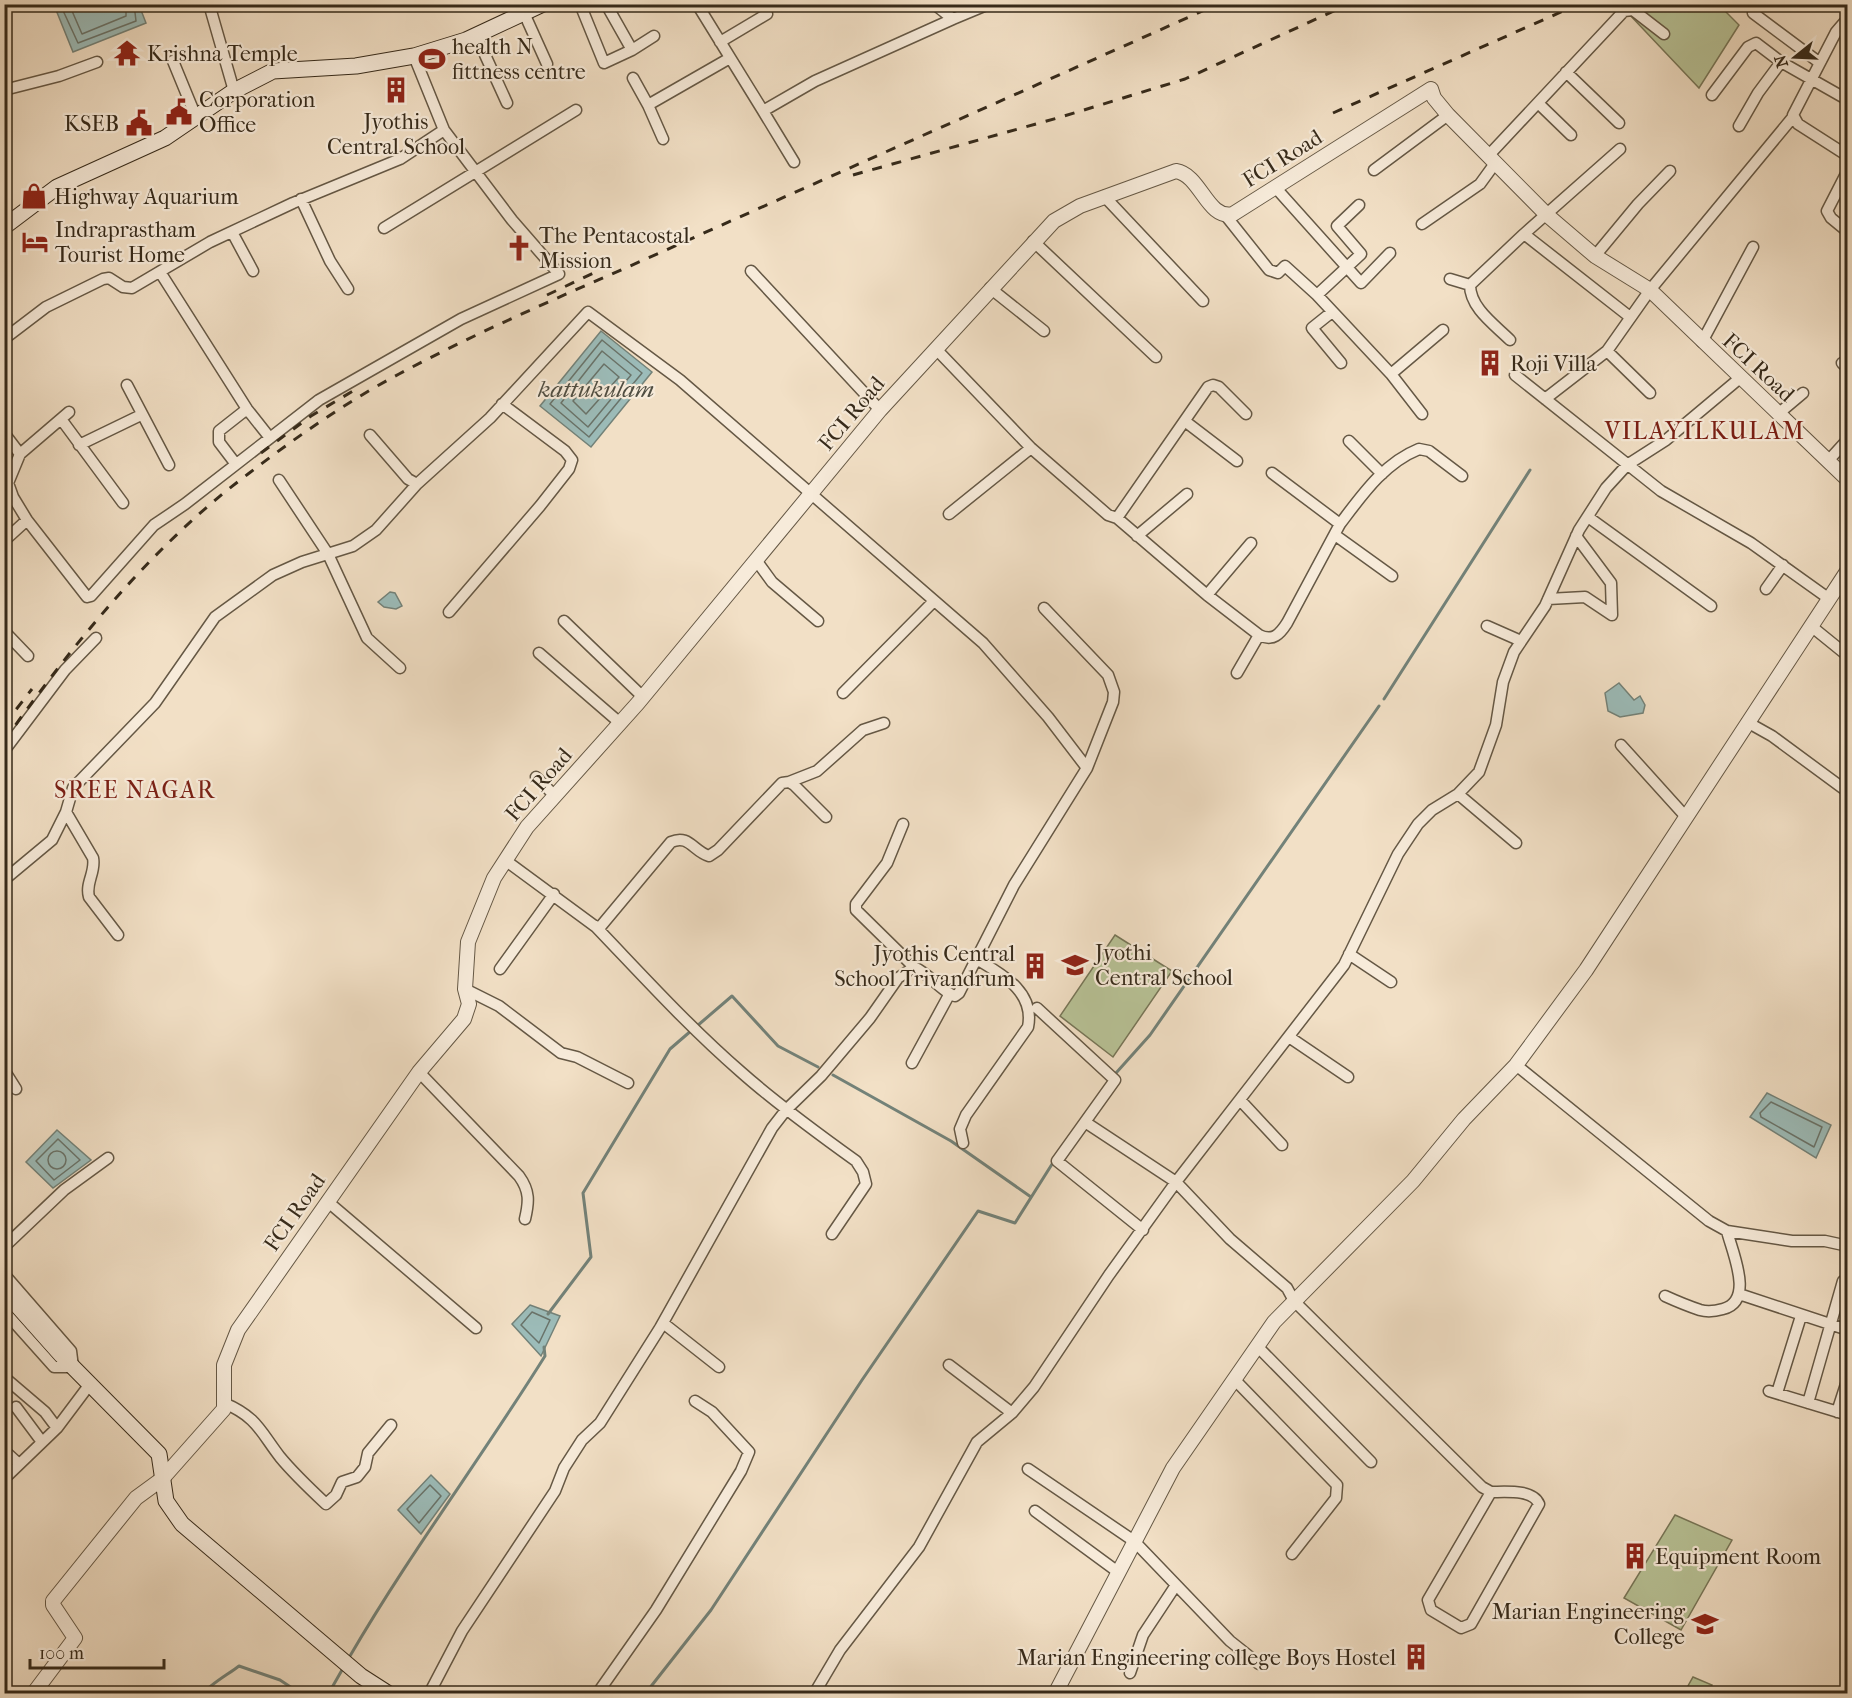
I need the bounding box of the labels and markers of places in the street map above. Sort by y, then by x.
place label: health N fittness centre [452,34,586,85]
temple icon: Krishna Temple [112,38,142,68]
place label: Krishna Temple [147,41,298,67]
sports icon: health N fittness centre [417,44,447,74]
building icon: Jyothis Central School [381,75,411,105]
place label: Corporation Office [199,87,315,138]
public building icon: Corporation Office [164,97,194,127]
public building icon: KSEB [124,108,154,138]
place label: Jyothis Central School [327,109,465,160]
place label: KSEB [64,111,119,137]
shop icon: Highway Aquarium [19,181,49,211]
place label: Highway Aquarium [54,184,239,210]
place label: Indraprastham Tourist Home [55,217,197,268]
place label: The Pentacostal Mission [539,223,690,274]
hotel icon: Indraprastham Tourist Home [20,227,50,257]
church icon: The Pentacostal Mission [504,233,534,263]
building icon: Roji Villa [1475,348,1505,378]
place label: Roji Villa [1510,351,1598,377]
place label: Jyothi Central School [1093,940,1233,991]
place label: Jyothis Central School Trivandrum [834,941,1016,992]
school or university icon: Jyothi Central School [1060,950,1090,980]
building icon: Jyothis Central School Trivandrum [1020,951,1050,981]
building icon: Equipment Room [1620,1541,1650,1571]
place label: Equipment Room [1655,1544,1822,1570]
place label: Marian Engineering College [1492,1599,1685,1650]
school or university icon: Marian Engineering College [1690,1609,1720,1639]
building icon: Marian Engineering college Boys Hostel [1401,1642,1431,1672]
place label: Marian Engineering college Boys Hostel [1017,1645,1396,1671]

